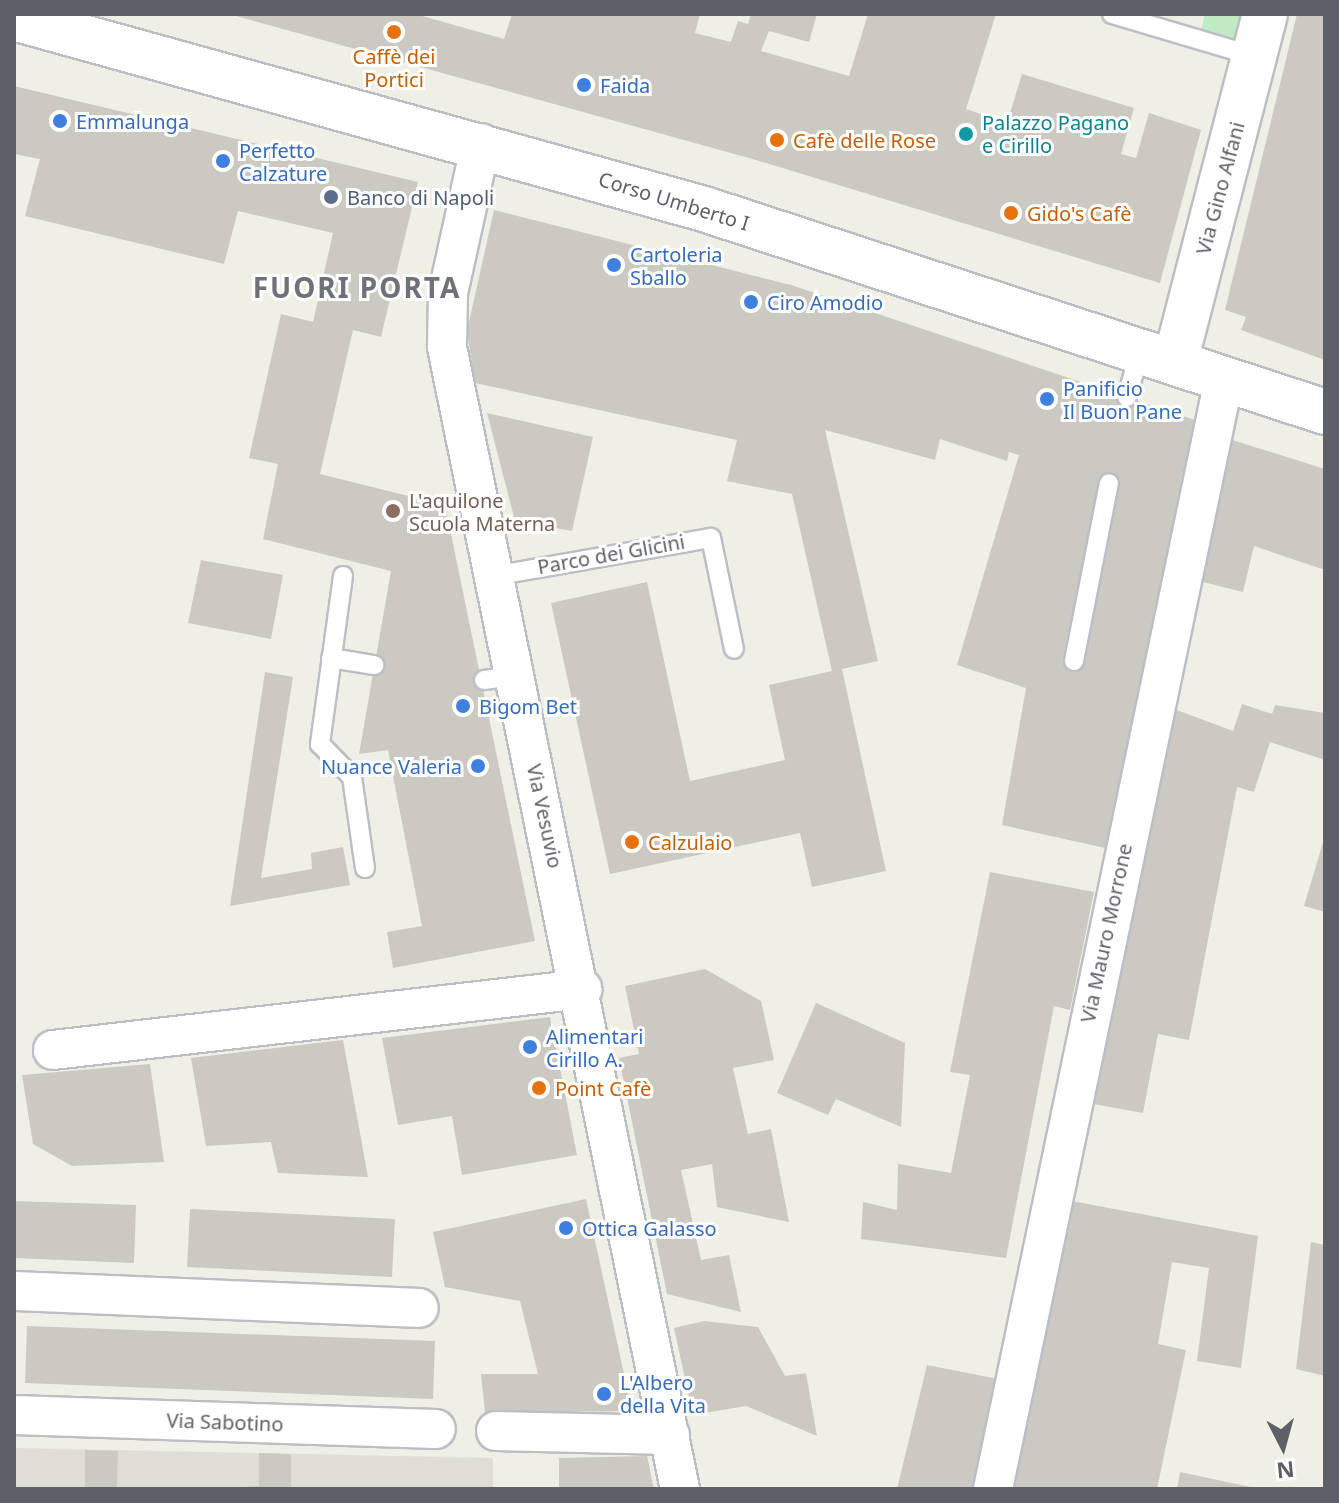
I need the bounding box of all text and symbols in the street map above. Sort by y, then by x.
marker: Caffè dei Portici [385,23,403,41]
place label: Caffè dei Portici [353,44,435,91]
place label: Faida [600,73,650,97]
marker: Faida [575,76,593,94]
place label: Emmalunga [76,109,189,133]
place label: Palazzo Pagano e Cirillo [982,110,1129,157]
marker: Emmalunga [51,112,69,130]
street label: Via Gino Alfani [1191,119,1249,257]
marker: Palazzo Pagano e Cirillo [957,125,975,143]
place label: Cafè delle Rose [793,128,936,152]
marker: Cafè delle Rose [768,131,786,149]
place label: Perfetto Calzature [239,138,327,185]
marker: Perfetto Calzature [214,152,232,170]
street label: Corso Umberto I [596,167,752,235]
place label: Banco di Napoli [347,185,494,209]
marker: Banco di Napoli [322,188,340,206]
place label: Gido's Cafè [1027,201,1132,225]
marker: Gido's Cafè [1002,204,1020,222]
place label: Cartoleria Sballo [630,242,723,289]
marker: Cartoleria Sballo [605,256,623,274]
district label: FUORI PORTA [253,270,461,304]
place label: Ciro Amodio [767,290,883,314]
marker: Ciro Amodio [742,293,760,311]
place label: Panificio Il Buon Pane [1063,376,1182,423]
marker: Panificio Il Buon Pane [1038,390,1056,408]
place label: L'aquilone Scuola Materna [409,488,555,535]
marker: L'aquilone Scuola Materna [384,502,402,520]
street label: Parco dei Glicini [535,529,687,579]
place label: Bigom Bet [479,694,577,718]
marker: Bigom Bet [454,697,472,715]
place label: Nuance Valeria [321,754,462,778]
marker: Nuance Valeria [469,757,487,775]
street label: Via Vesuvio [522,762,568,870]
place label: Calzulaio [648,830,732,854]
marker: Calzulaio [623,833,641,851]
street label: Via Mauro Morrone [1075,841,1137,1025]
place label: Alimentari Cirillo A. [546,1024,643,1071]
marker: Alimentari Cirillo A. [521,1038,539,1056]
place label: Point Cafè [555,1076,651,1100]
marker: Point Cafè [530,1079,548,1097]
place label: Ottica Galasso [582,1216,717,1240]
marker: Ottica Galasso [557,1219,575,1237]
place label: L'Albero della Vita [620,1370,706,1417]
marker: L'Albero della Vita [595,1385,613,1403]
north arrow [1243,1407,1323,1487]
street label: Via Sabotino [166,1408,284,1436]
text: N [1275,1455,1296,1487]

